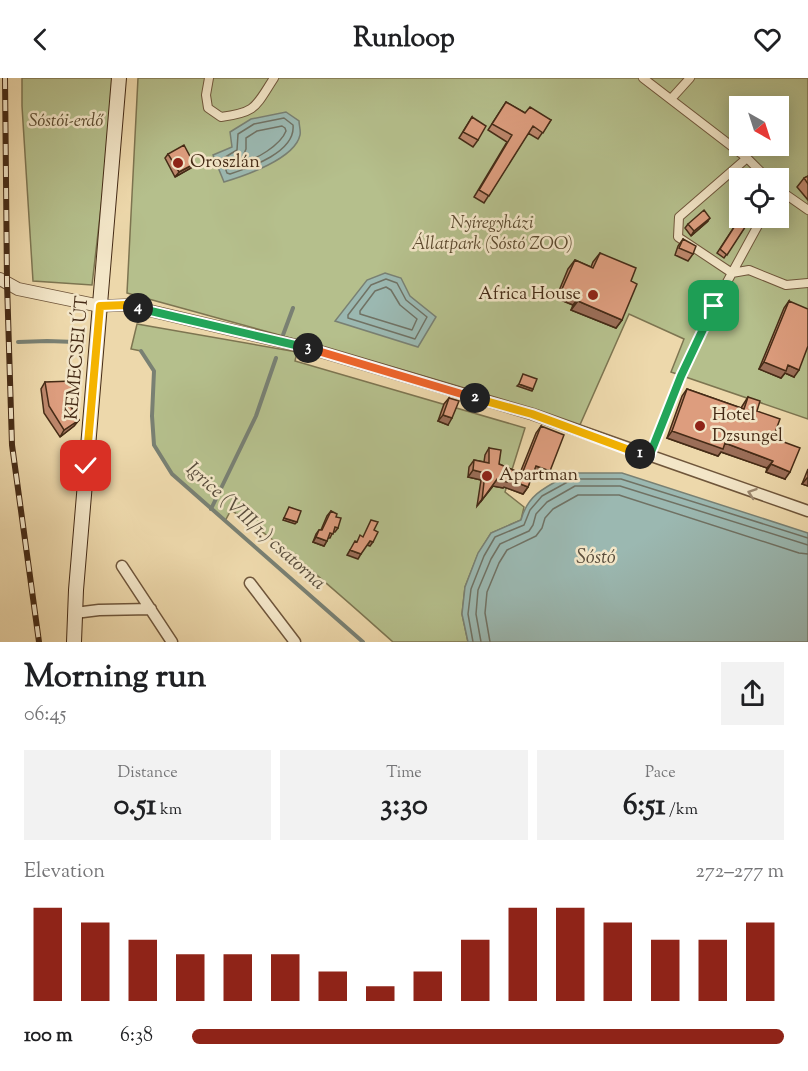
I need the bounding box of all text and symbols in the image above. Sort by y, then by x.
text: Runloop [353,20,455,59]
icon: back [24,23,57,56]
icon: heart [751,23,784,56]
north arrow [729,96,789,156]
map controls [729,96,789,228]
park label: Sóstói-erdő [29,109,104,135]
place label: Oroszlán [190,150,260,176]
marker: Oroszlán [171,156,185,170]
button: locate [729,168,789,228]
park label: Nyíregyházi Állatpark (Sóstó ZOO) [411,211,573,258]
pin [688,280,739,331]
place label: Africa House [478,282,581,308]
marker: Africa House [586,288,600,302]
icon: arrive [697,289,730,322]
pin: 4 [123,293,153,323]
street label: KEMECSEI ÚT [59,294,96,421]
text: 4 [134,296,142,319]
pin: 3 [293,333,323,363]
text: 3 [305,336,311,359]
pin: 2 [460,383,490,413]
text: 2 [471,386,479,409]
place label: Hotel Dzsungel [712,403,783,450]
marker: Hotel Dzsungel [693,419,707,433]
pin: 1 [625,439,655,469]
pin [60,440,111,491]
text: 1 [637,442,643,465]
icon: check [69,449,102,482]
water label: Igrice (VIII/1.) csatorna [179,456,331,598]
place label: Apartman [499,463,579,489]
marker: Apartman [480,469,494,483]
one-way arrow [748,487,758,500]
water label: Sóstó [576,544,616,573]
text: Morning run [24,654,206,702]
button: share [721,662,784,725]
text: 06:45 [24,701,66,730]
text: Distance [117,762,178,785]
text: Time [386,762,422,785]
text: Pace [645,762,676,785]
text: 0.51 [113,785,157,828]
text: 3:30 [380,785,428,828]
text: 6:51 [623,785,666,828]
text: km [157,799,182,822]
text: /km [666,799,698,822]
text: Elevation [24,858,105,887]
text: 272–277 m [695,858,784,887]
text: 100 m [24,1022,73,1051]
text: 6:38 [120,1022,153,1051]

